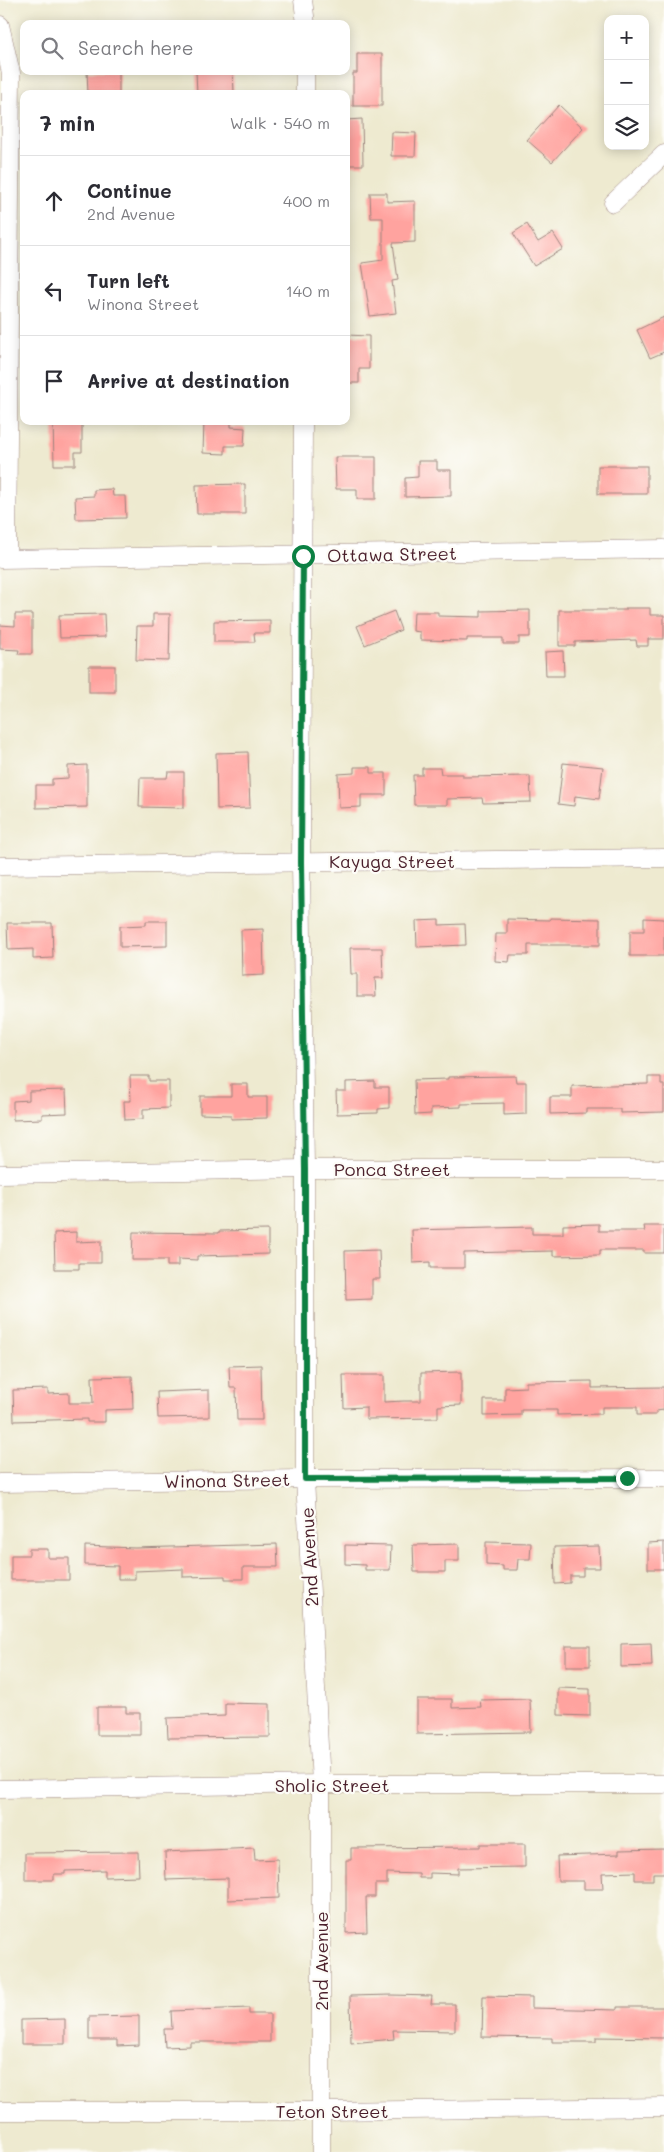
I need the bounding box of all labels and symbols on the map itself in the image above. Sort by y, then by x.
street label: Ottawa Street [327,541,457,567]
route start [292,545,315,568]
street label: Kayuga Street [329,849,455,873]
street label: Ponca Street [334,1157,450,1181]
street label: Winona Street [164,1467,290,1493]
route end [616,1467,639,1490]
street label: 2nd Avenue [294,1507,324,1607]
street label: Sholic Street [275,1773,389,1797]
street label: 2nd Avenue [309,1911,333,2011]
street label: Teton Street [276,2099,388,2123]

